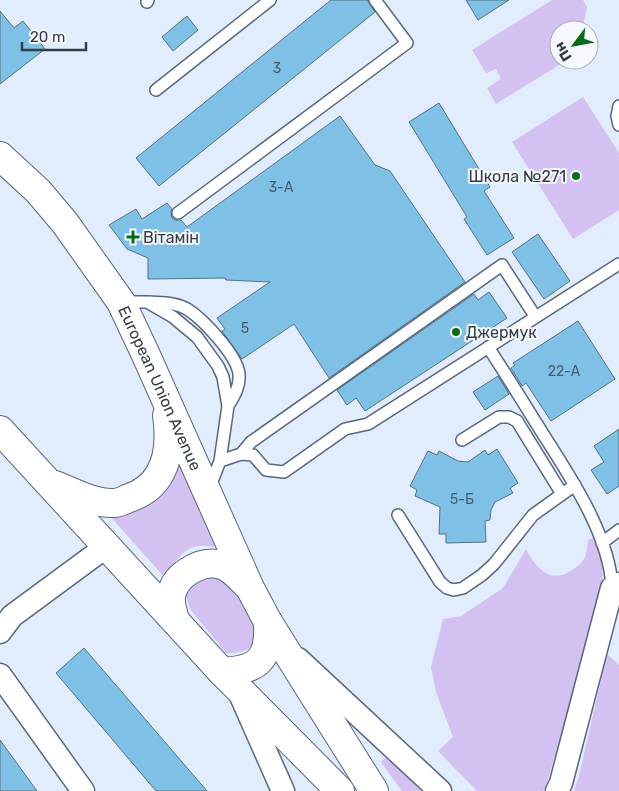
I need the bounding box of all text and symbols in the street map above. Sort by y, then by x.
scale bar [22,20,86,52]
north arrow [549,20,599,70]
text: 20 m [30,28,65,46]
text: Пн [551,39,576,64]
house number: 3 [273,60,281,77]
place label: Школа №271 [468,167,566,186]
marker: Школа №271 [570,170,582,182]
house number: 3-А [269,179,294,196]
place label: Вітамін [143,228,199,247]
marker: Вітамін [127,231,139,243]
street label: European Union Avenue [115,303,206,473]
house number: 5 [241,320,249,337]
place label: Джермук [466,323,537,342]
marker: Джермук [450,326,462,338]
house number: 22-А [548,363,581,380]
house number: 5-Б [450,491,474,508]

